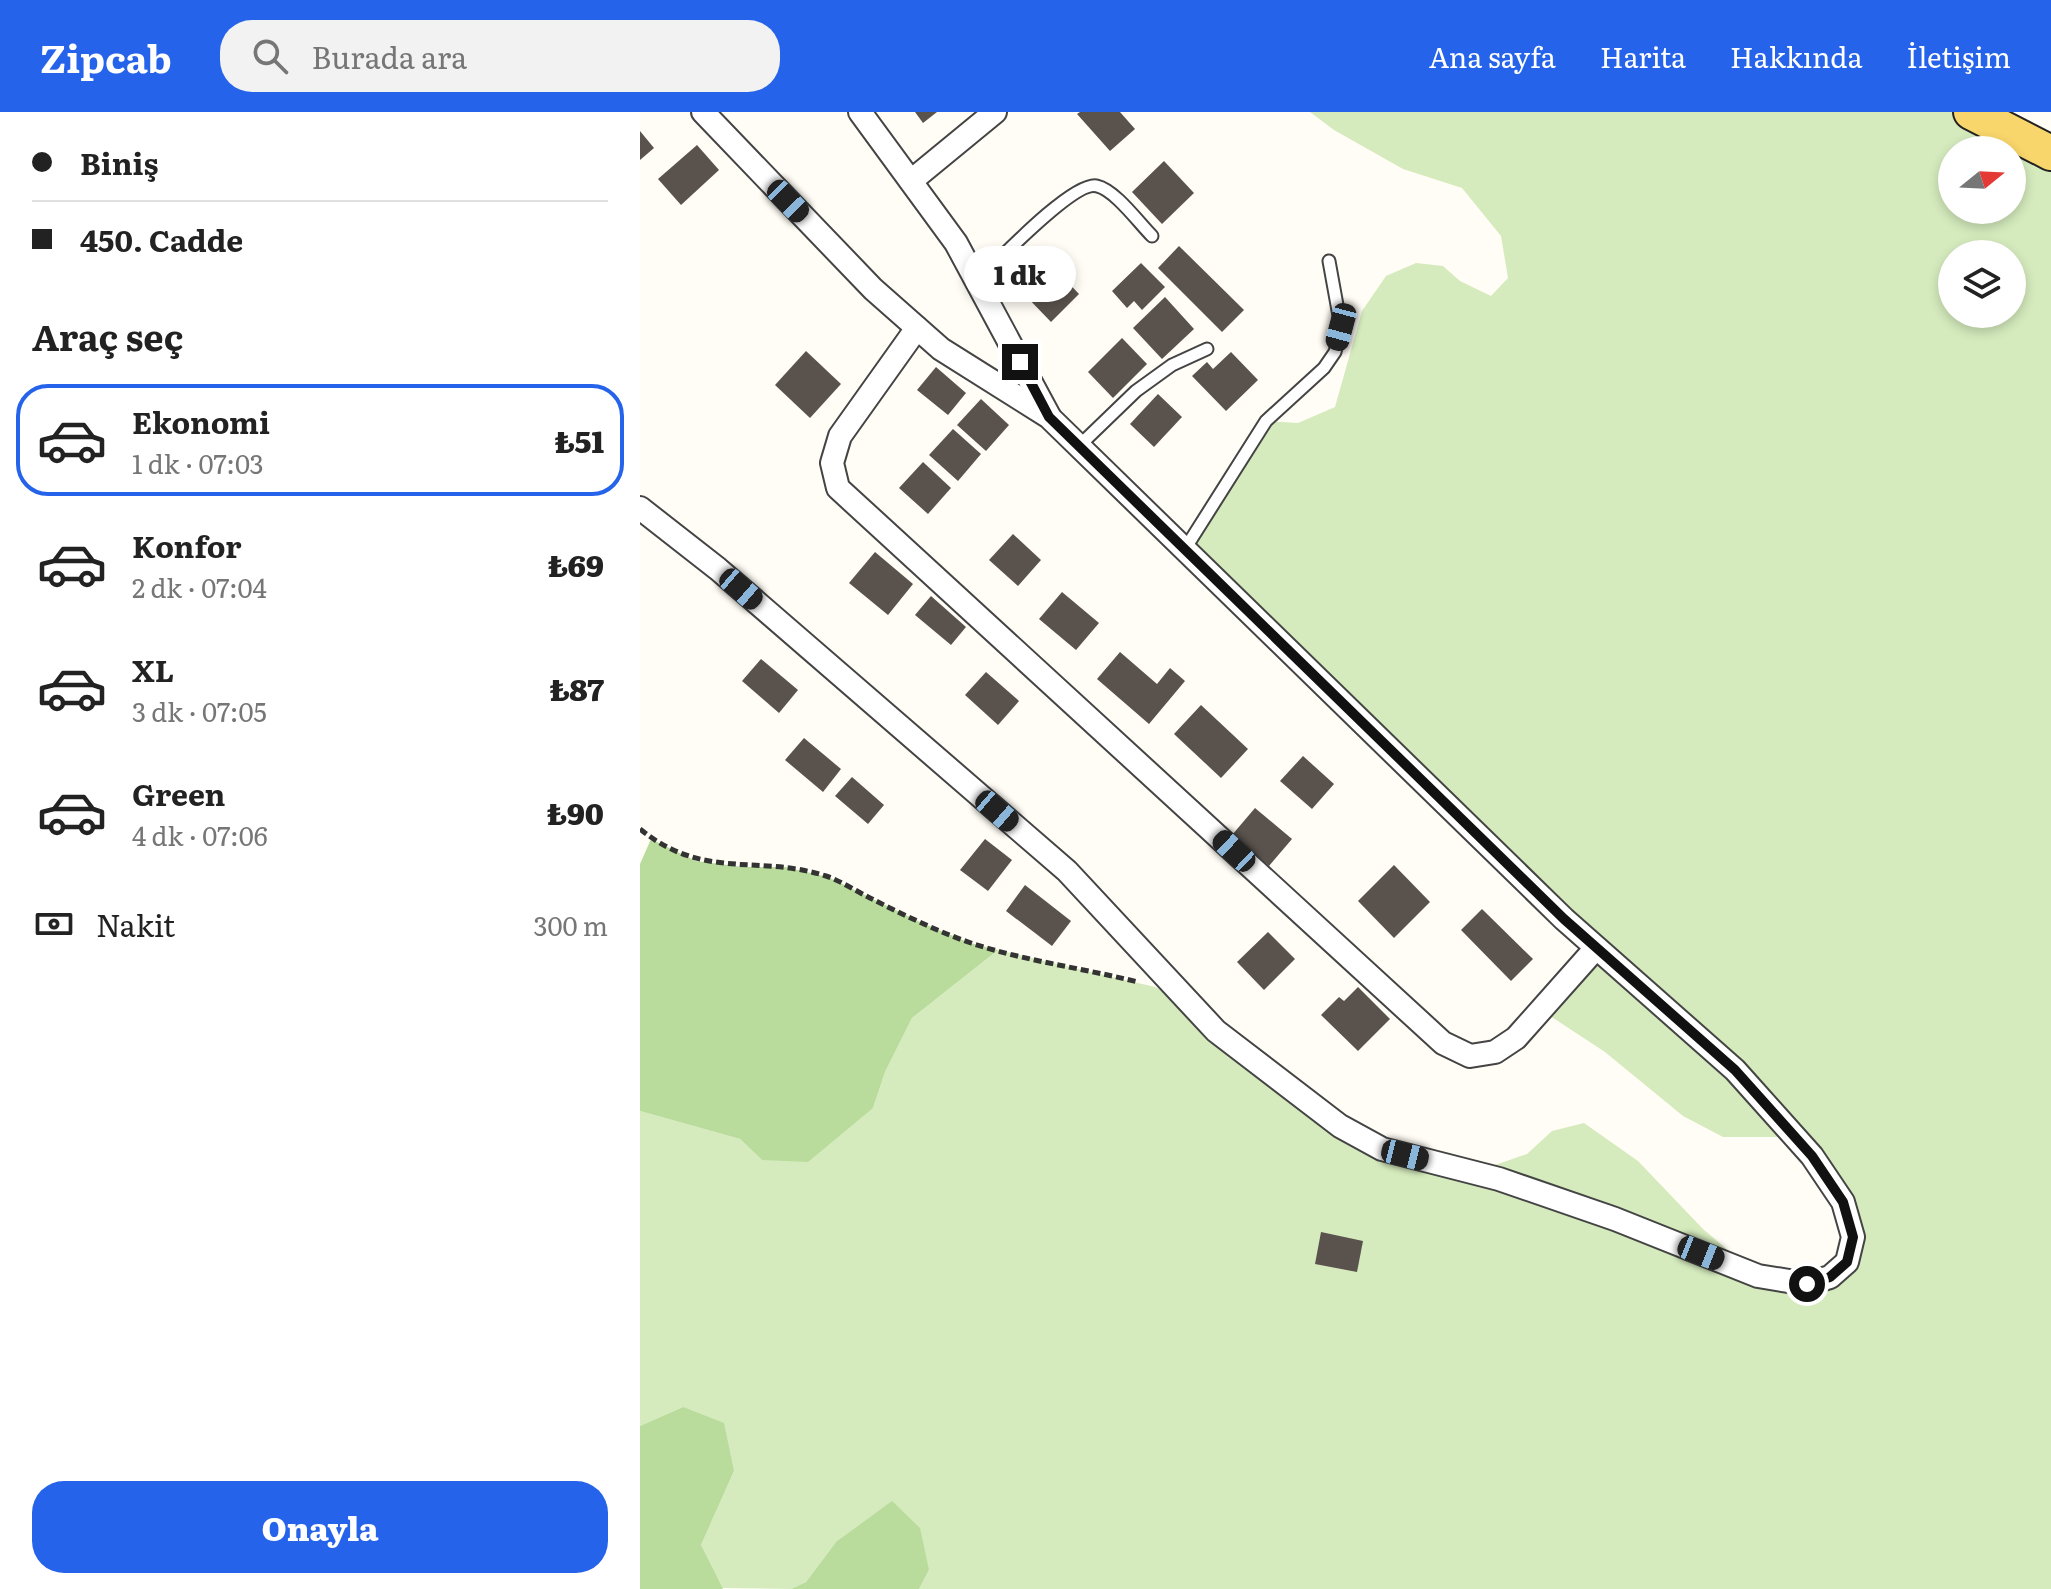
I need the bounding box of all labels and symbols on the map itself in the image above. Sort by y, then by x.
north arrow [1938,136,2026,224]
car [763,175,813,227]
callout: 1 dk [964,246,1076,302]
car [1323,301,1359,353]
route end [1002,344,1038,380]
car [715,564,767,614]
car [971,786,1023,836]
car [1208,826,1260,876]
car [1379,1138,1431,1172]
car [1674,1233,1728,1273]
route start [1789,1266,1825,1302]

